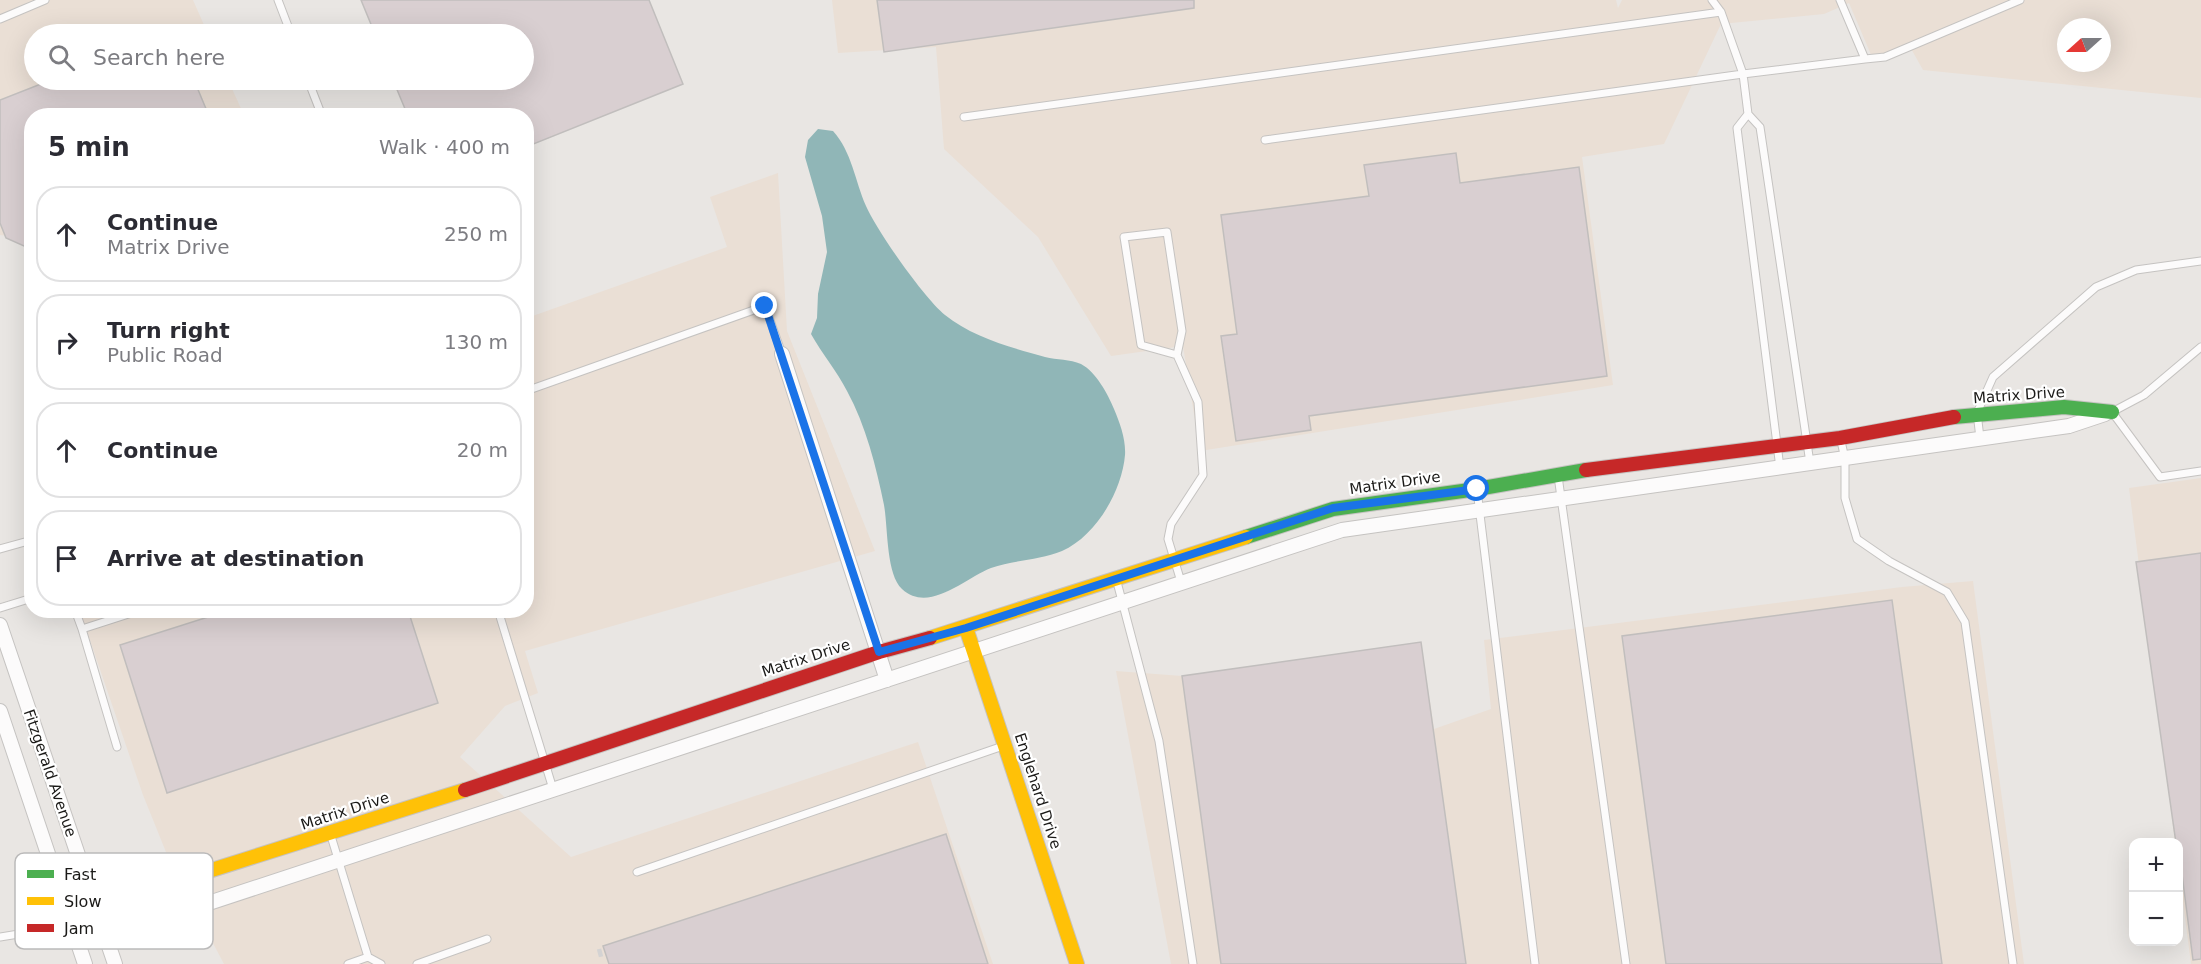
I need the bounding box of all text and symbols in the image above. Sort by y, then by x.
north arrow [2057,18,2111,72]
search box [24,24,534,90]
icon: search [45,41,78,74]
text: Search here [93,45,225,70]
text: 5 min [48,132,130,162]
text: Walk · 400 m [379,135,510,159]
text: Continue [107,210,218,235]
icon: ahead [50,218,83,251]
text: 250 m [444,222,508,246]
text: Matrix Drive [107,235,230,259]
route end [751,292,777,318]
text: Turn right [107,318,230,343]
icon: right [50,326,83,359]
text: 130 m [444,330,508,354]
text: Public Road [107,343,223,367]
street label: Matrix Drive [1972,383,2066,407]
icon: ahead [50,434,83,467]
text: Continue [107,438,218,463]
text: 20 m [457,438,508,462]
street label: Matrix Drive [1348,468,1442,498]
route start [1463,475,1489,501]
icon: arrive [50,542,83,575]
text: Arrive at destination [107,546,364,571]
street label: Matrix Drive [759,635,853,681]
street label: Fitzgerald Avenue [20,707,80,839]
street label: Englehard Drive [1011,731,1065,851]
street label: Matrix Drive [298,788,392,834]
map controls [2129,838,2183,946]
button: + [2129,838,2183,892]
legend [15,853,213,949]
text: Fast [64,865,96,884]
text: Slow [64,892,101,911]
button: − [2129,892,2183,946]
text: Jam [63,919,94,938]

